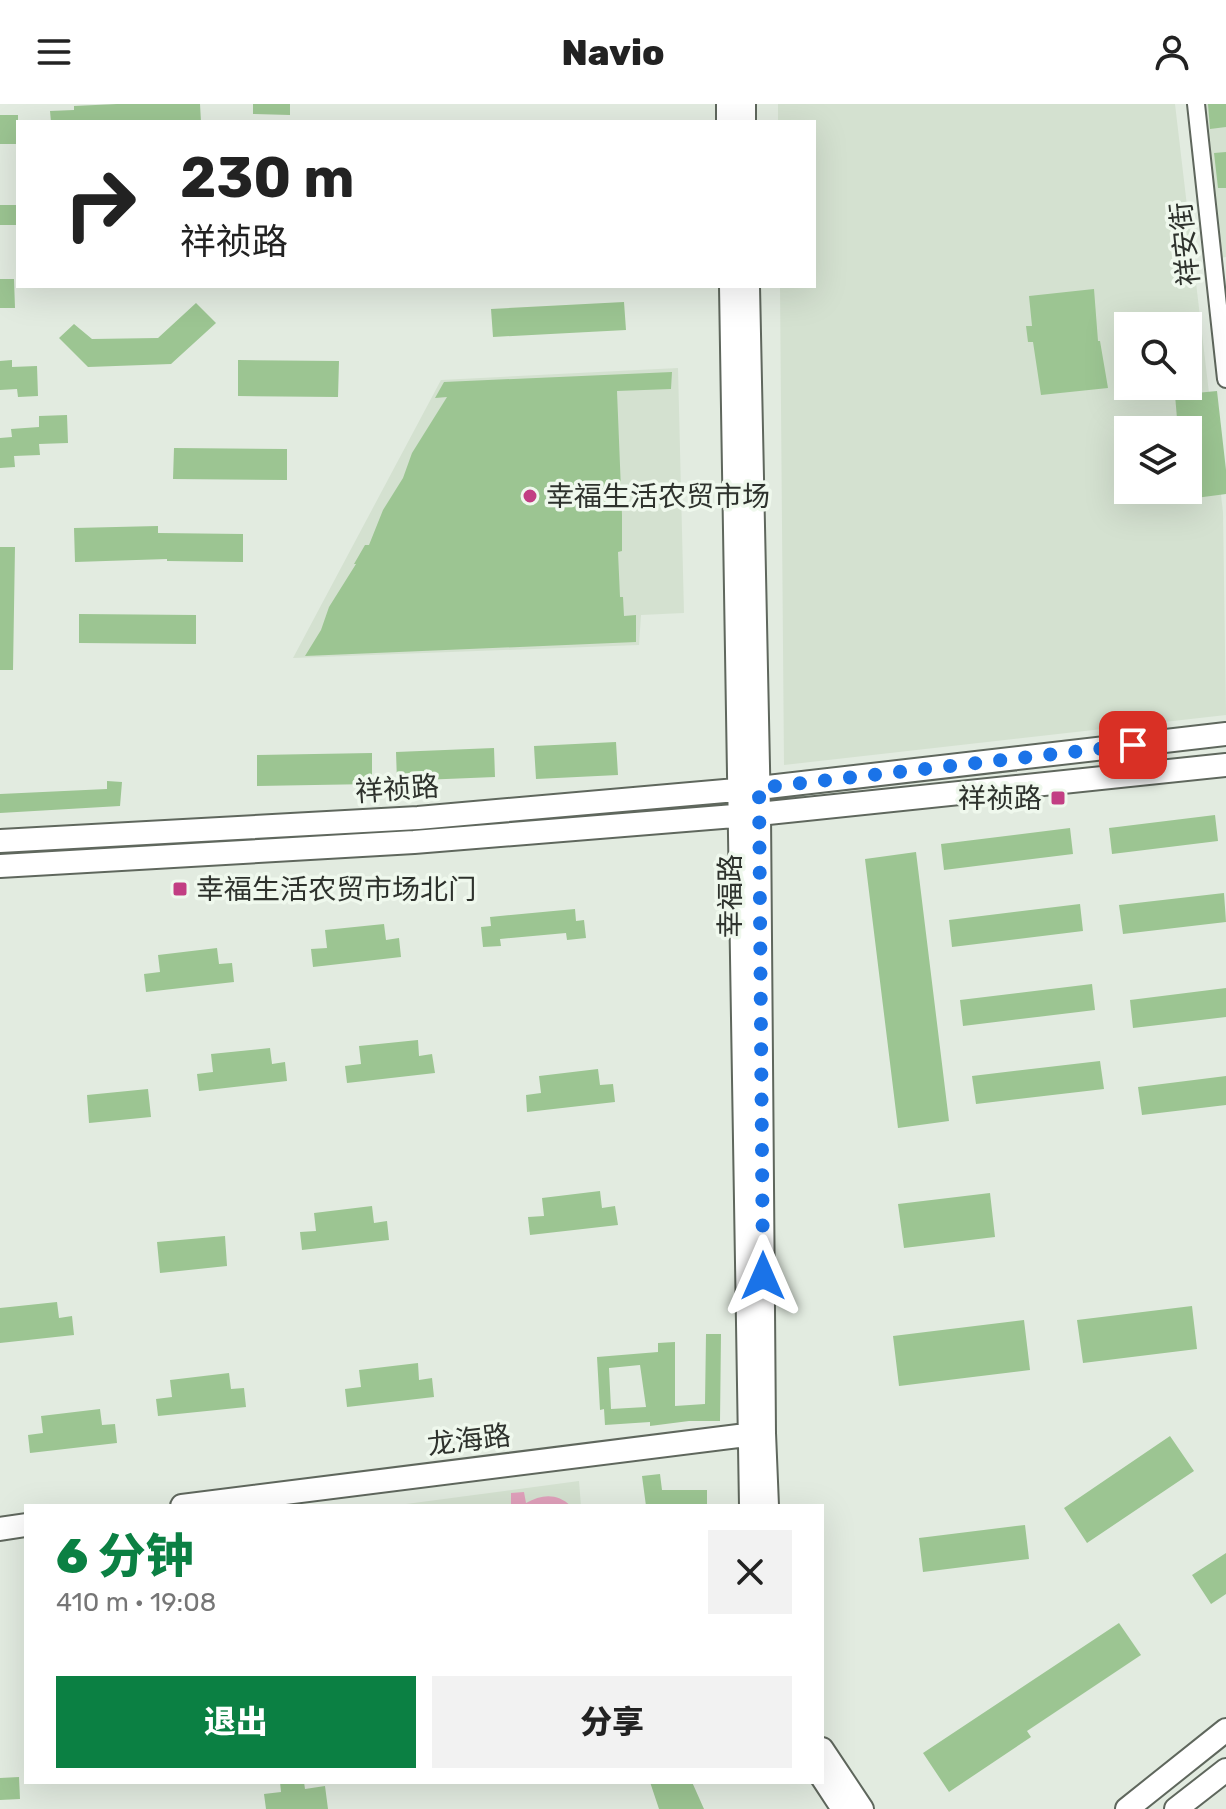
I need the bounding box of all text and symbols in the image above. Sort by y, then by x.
icon: menu [32,30,76,74]
icon: person [1150,30,1194,74]
text: Navio [562,31,665,74]
text: 230 m [180,145,355,211]
icon: right [48,152,152,256]
street label: 祥安街 [1164,200,1206,288]
text: 祥祯路 [180,220,288,263]
map controls [1114,312,1202,504]
button: search [1114,312,1202,400]
button: layers [1114,416,1202,504]
place label: 幸福生活农贸市场 [546,480,770,513]
marker: 幸福生活农贸市场 [521,487,539,505]
pin [1099,711,1167,779]
icon: arrive [1111,723,1155,767]
street label: 祥祯路 [354,770,440,808]
place label: 祥祯路 [958,782,1042,815]
marker: 祥祯路 [1049,789,1067,807]
street label: 幸福路 [714,854,747,938]
place label: 幸福生活农贸市场北门 [196,873,476,906]
marker: 幸福生活农贸市场北门 [171,880,189,898]
position arrow [721,1234,805,1318]
street label: 龙海路 [425,1419,513,1461]
text: 6 分钟 [56,1528,194,1585]
button: close [708,1530,792,1614]
text: 410 m · 19:08 [56,1587,216,1618]
button: 退出 [56,1676,416,1768]
button: 分享 [432,1676,792,1768]

